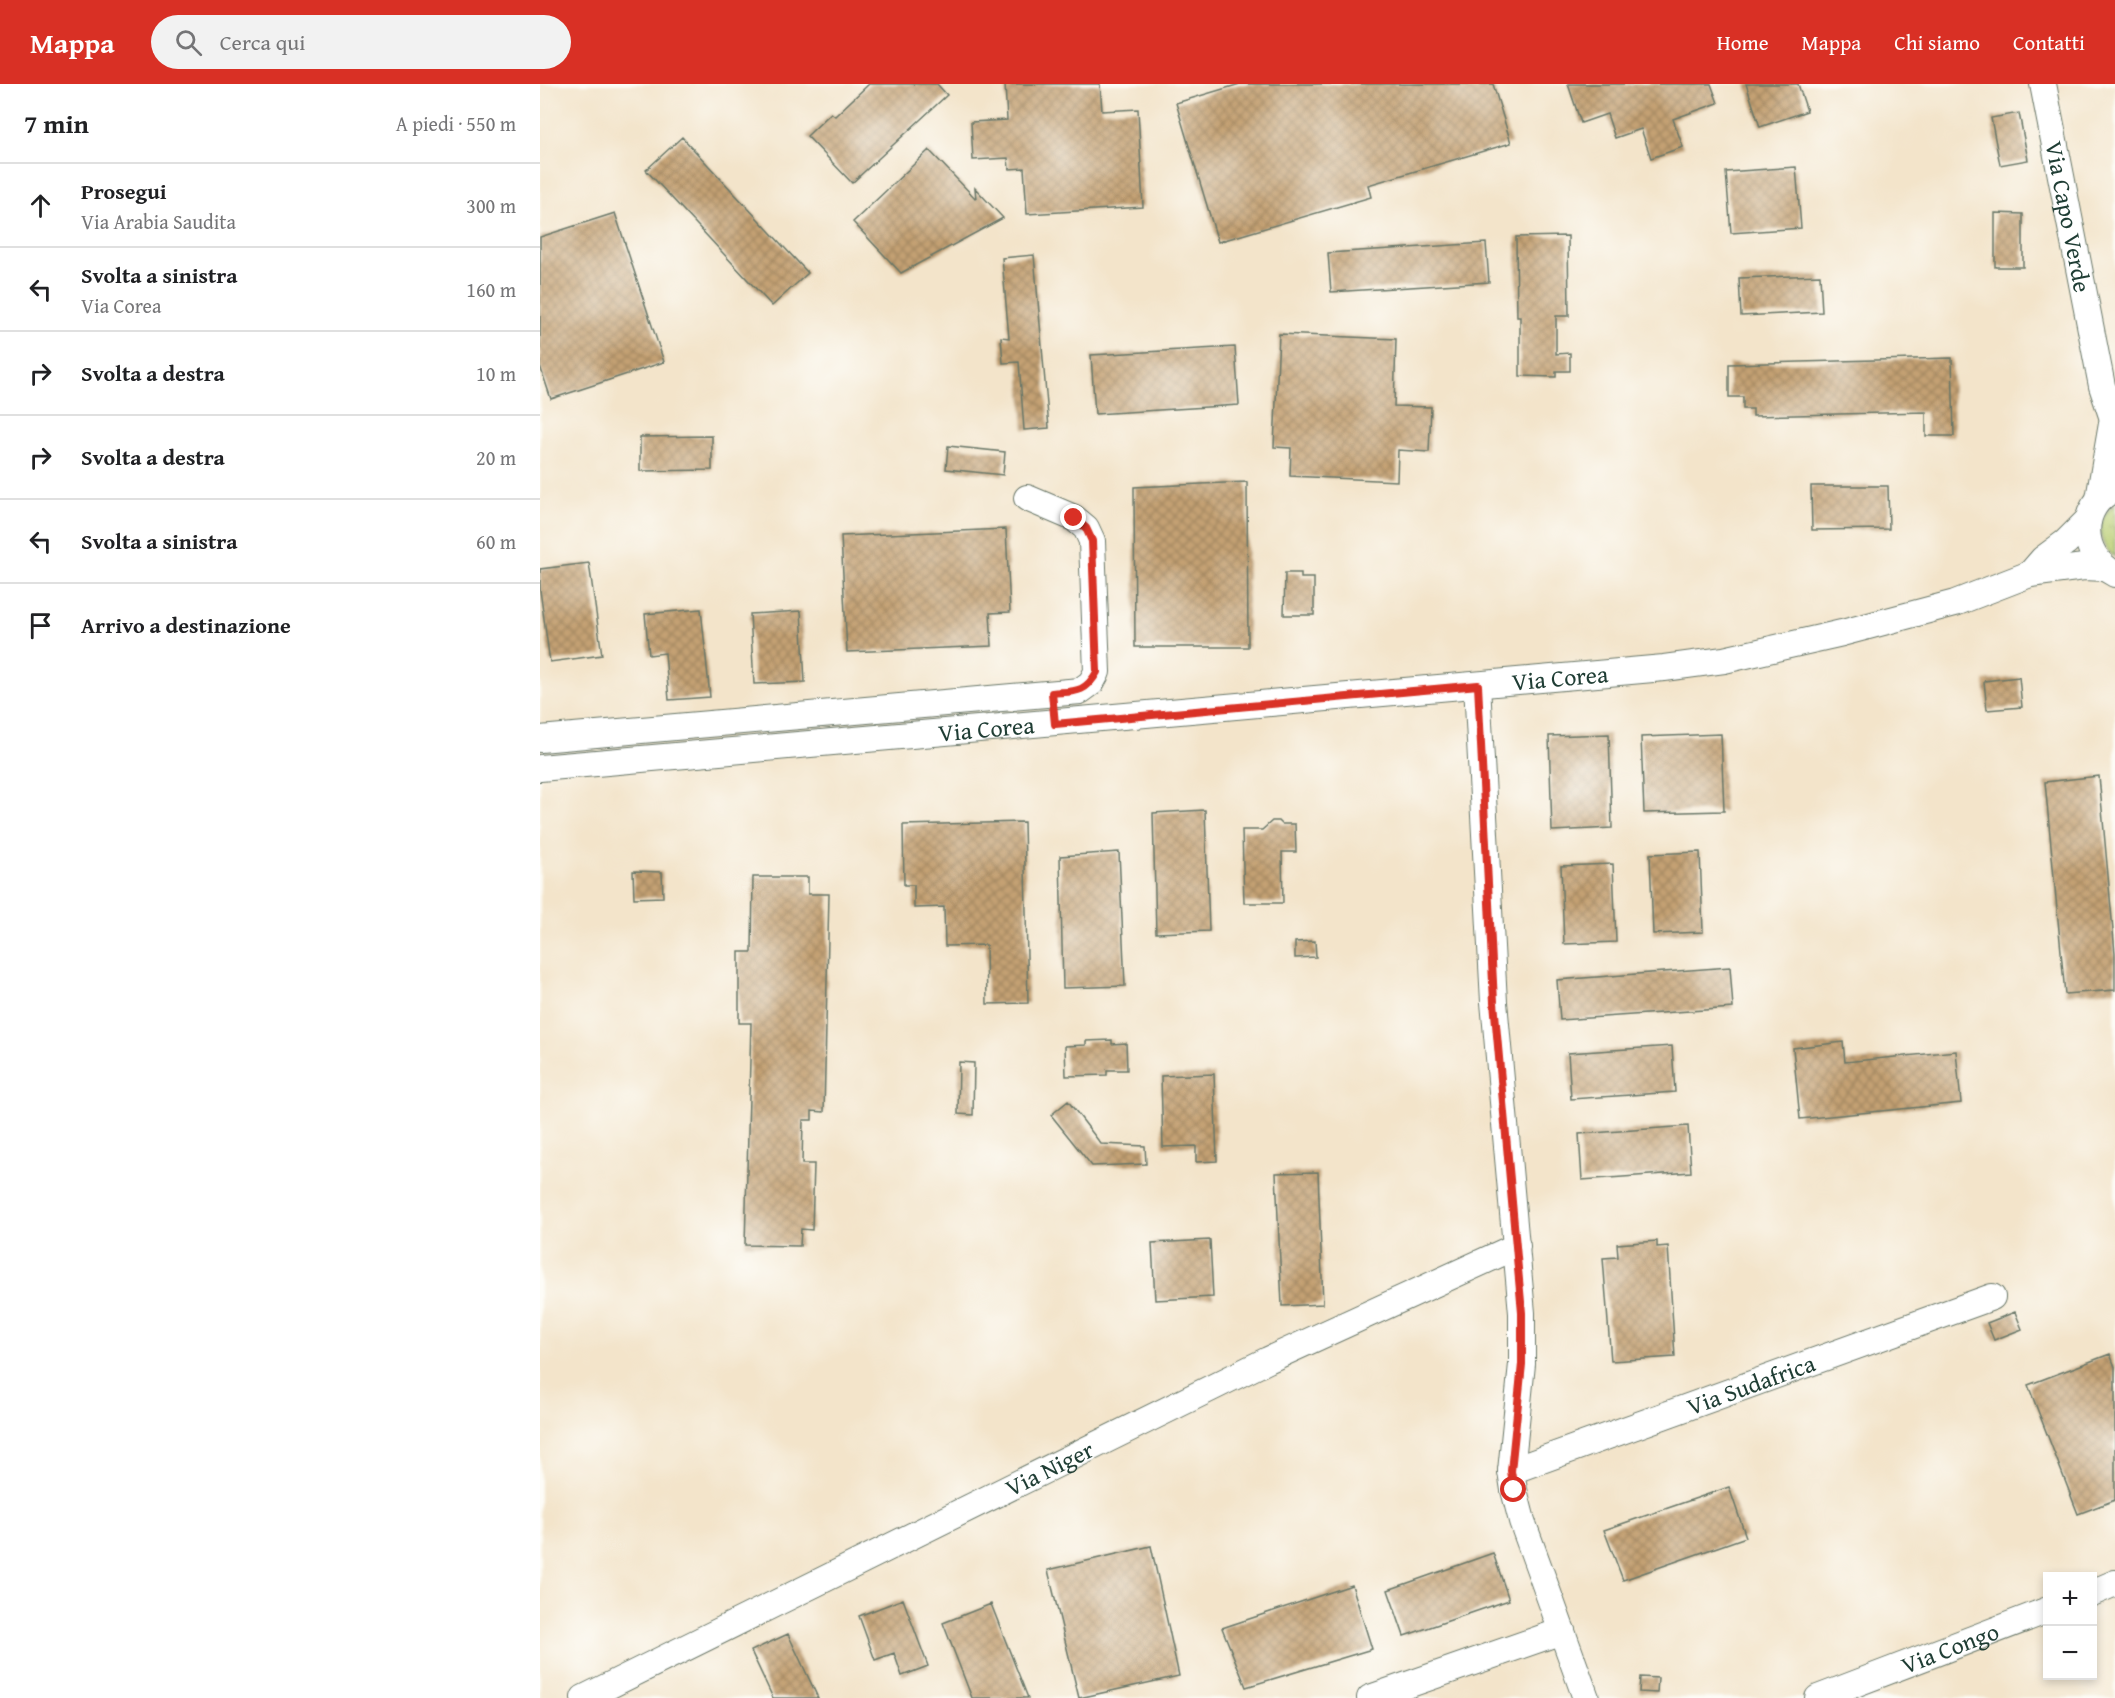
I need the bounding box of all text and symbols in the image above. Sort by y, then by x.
search box [151,15,571,69]
text: Mappa [30,22,115,63]
icon: search [172,26,205,59]
text: Cerca qui [220,26,305,58]
text: Home [1717,27,1769,58]
text: Mappa [1802,27,1861,58]
text: Chi siamo [1894,27,1980,58]
text: Contatti [2013,27,2085,58]
text: 7 min [24,104,89,143]
text: A piedi · 550 m [396,109,516,138]
street label: Via Capo Verde [2037,138,2101,295]
text: Prosegui [81,175,167,207]
icon: ahead [24,189,57,222]
text: 300 m [466,191,516,220]
text: Via Arabia Saudita [81,207,236,236]
text: Svolta a sinistra [81,259,238,291]
icon: left [24,273,57,306]
text: 160 m [466,275,516,304]
text: Via Corea [81,291,161,320]
icon: right [24,357,57,390]
text: Svolta a destra [81,357,225,389]
text: 10 m [476,359,516,388]
icon: right [24,441,57,474]
text: Svolta a destra [81,441,225,473]
text: 20 m [476,443,516,472]
route end [1060,504,1086,530]
icon: left [24,525,57,558]
text: Svolta a sinistra [81,525,238,557]
text: 60 m [476,527,516,556]
icon: arrive [24,609,57,642]
text: Arrivo a destinazione [81,609,291,641]
street label: Via Corea [1510,655,1610,699]
street label: Via Corea [937,707,1037,750]
street label: Via Sudafrica [1682,1345,1821,1424]
street label: Via Niger [999,1431,1100,1505]
route start [1500,1476,1526,1502]
map controls [2043,1572,2097,1680]
button: + [2043,1572,2097,1626]
street label: Via Congo [1896,1613,2004,1682]
button: − [2043,1626,2097,1680]

